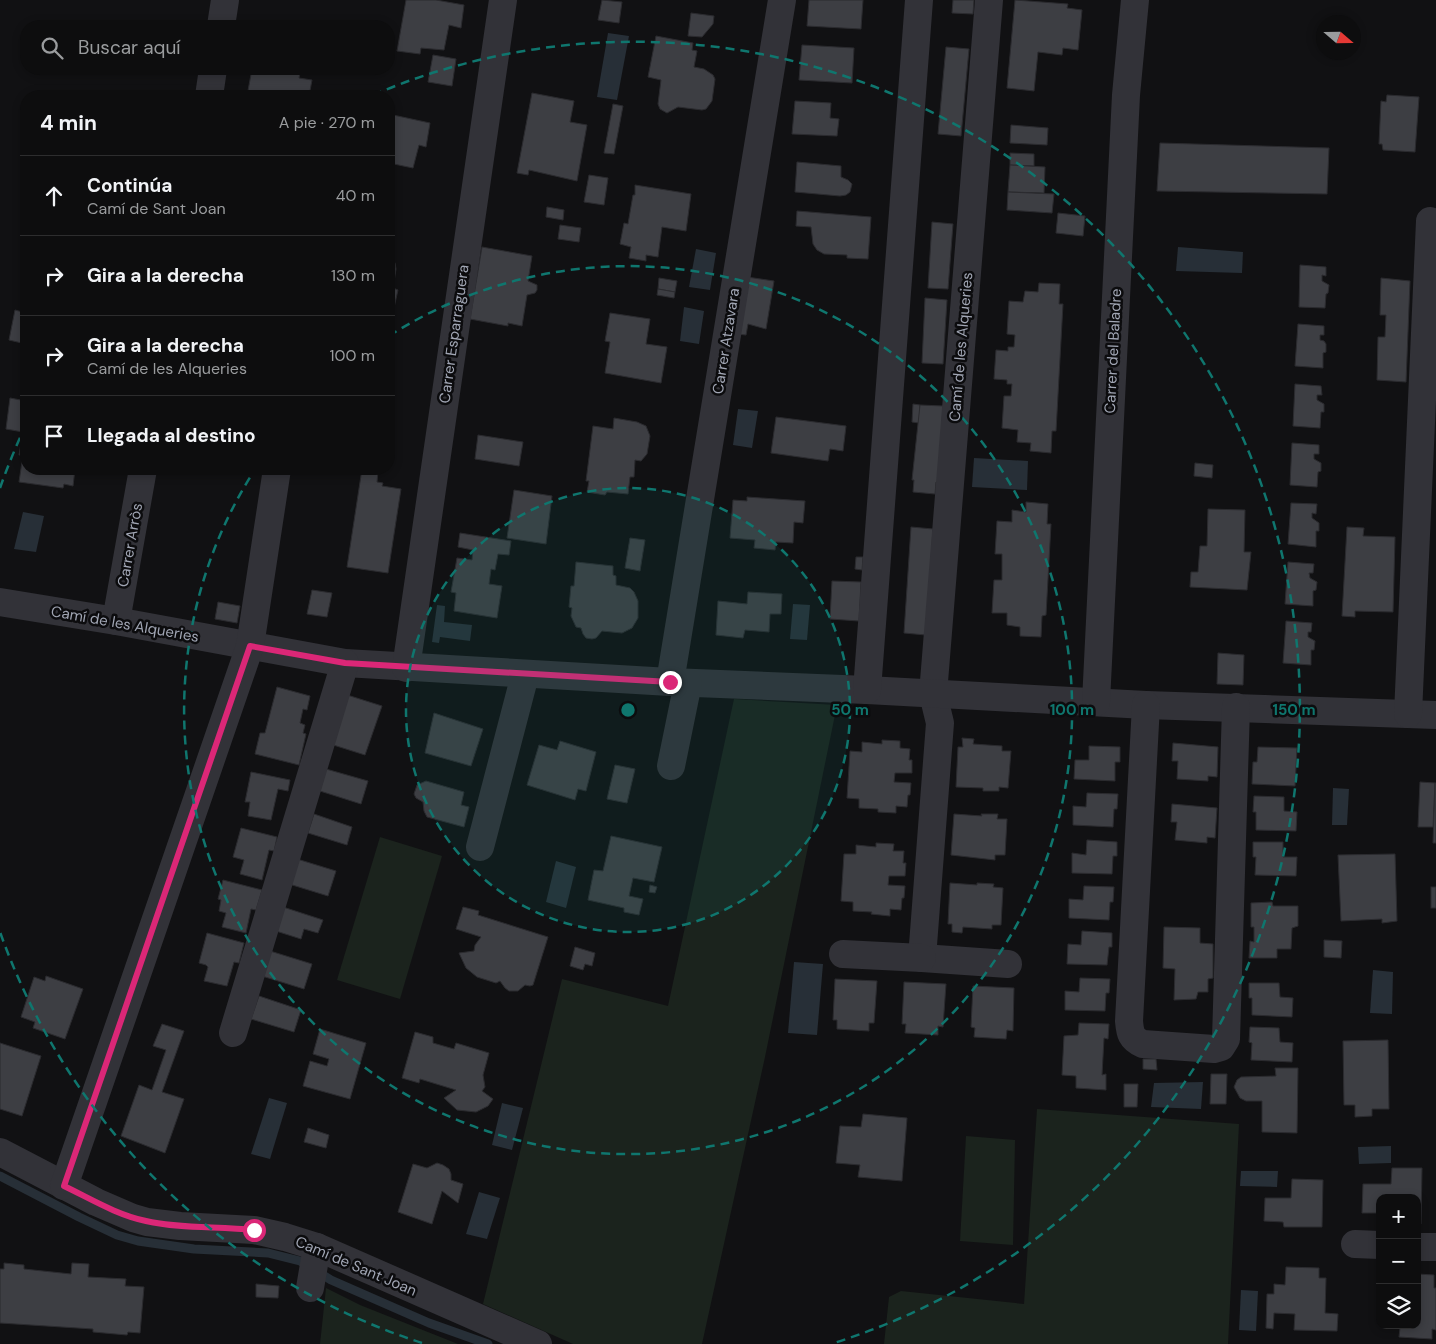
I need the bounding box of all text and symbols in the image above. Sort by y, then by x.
north arrow [1316,15,1361,60]
search box [20,20,395,75]
icon: search [38,34,66,62]
text: Buscar aquí [78,35,181,60]
text: 4 min [40,109,97,137]
text: A pie · 270 m [279,112,375,133]
text: Continúa [87,173,172,198]
icon: ahead [40,182,68,210]
text: 40 m [336,185,375,206]
text: Camí de Sant Joan [87,198,226,219]
icon: right [40,262,68,290]
text: Gira a la derecha [87,263,244,288]
street label: Carrer Esparraguera [434,263,474,405]
text: 130 m [331,265,375,286]
street label: Camí de les Alqueries [945,271,977,423]
street label: Carrer Atzavara [708,287,744,395]
street label: Carrer del Baladre [1100,288,1126,414]
text: Gira a la derecha [87,333,244,358]
icon: right [40,342,68,370]
text: 100 m [330,345,375,366]
text: Camí de les Alqueries [87,358,247,379]
icon: arrive [40,422,68,450]
text: Llegada al destino [87,423,256,448]
street label: Carrer Arròs [113,501,147,589]
street label: Camí de les Alqueries [49,601,201,647]
route end [659,671,682,694]
text: 50 m [831,700,869,720]
text: 100 m [1050,700,1094,720]
text: 150 m [1273,700,1316,720]
centre of rings [619,701,637,719]
map controls [1376,1194,1421,1329]
button: + [1376,1194,1421,1239]
route start [243,1219,266,1242]
street label: Camí de Sant Joan [292,1231,420,1301]
button: − [1376,1239,1421,1284]
button: layers [1376,1284,1421,1329]

